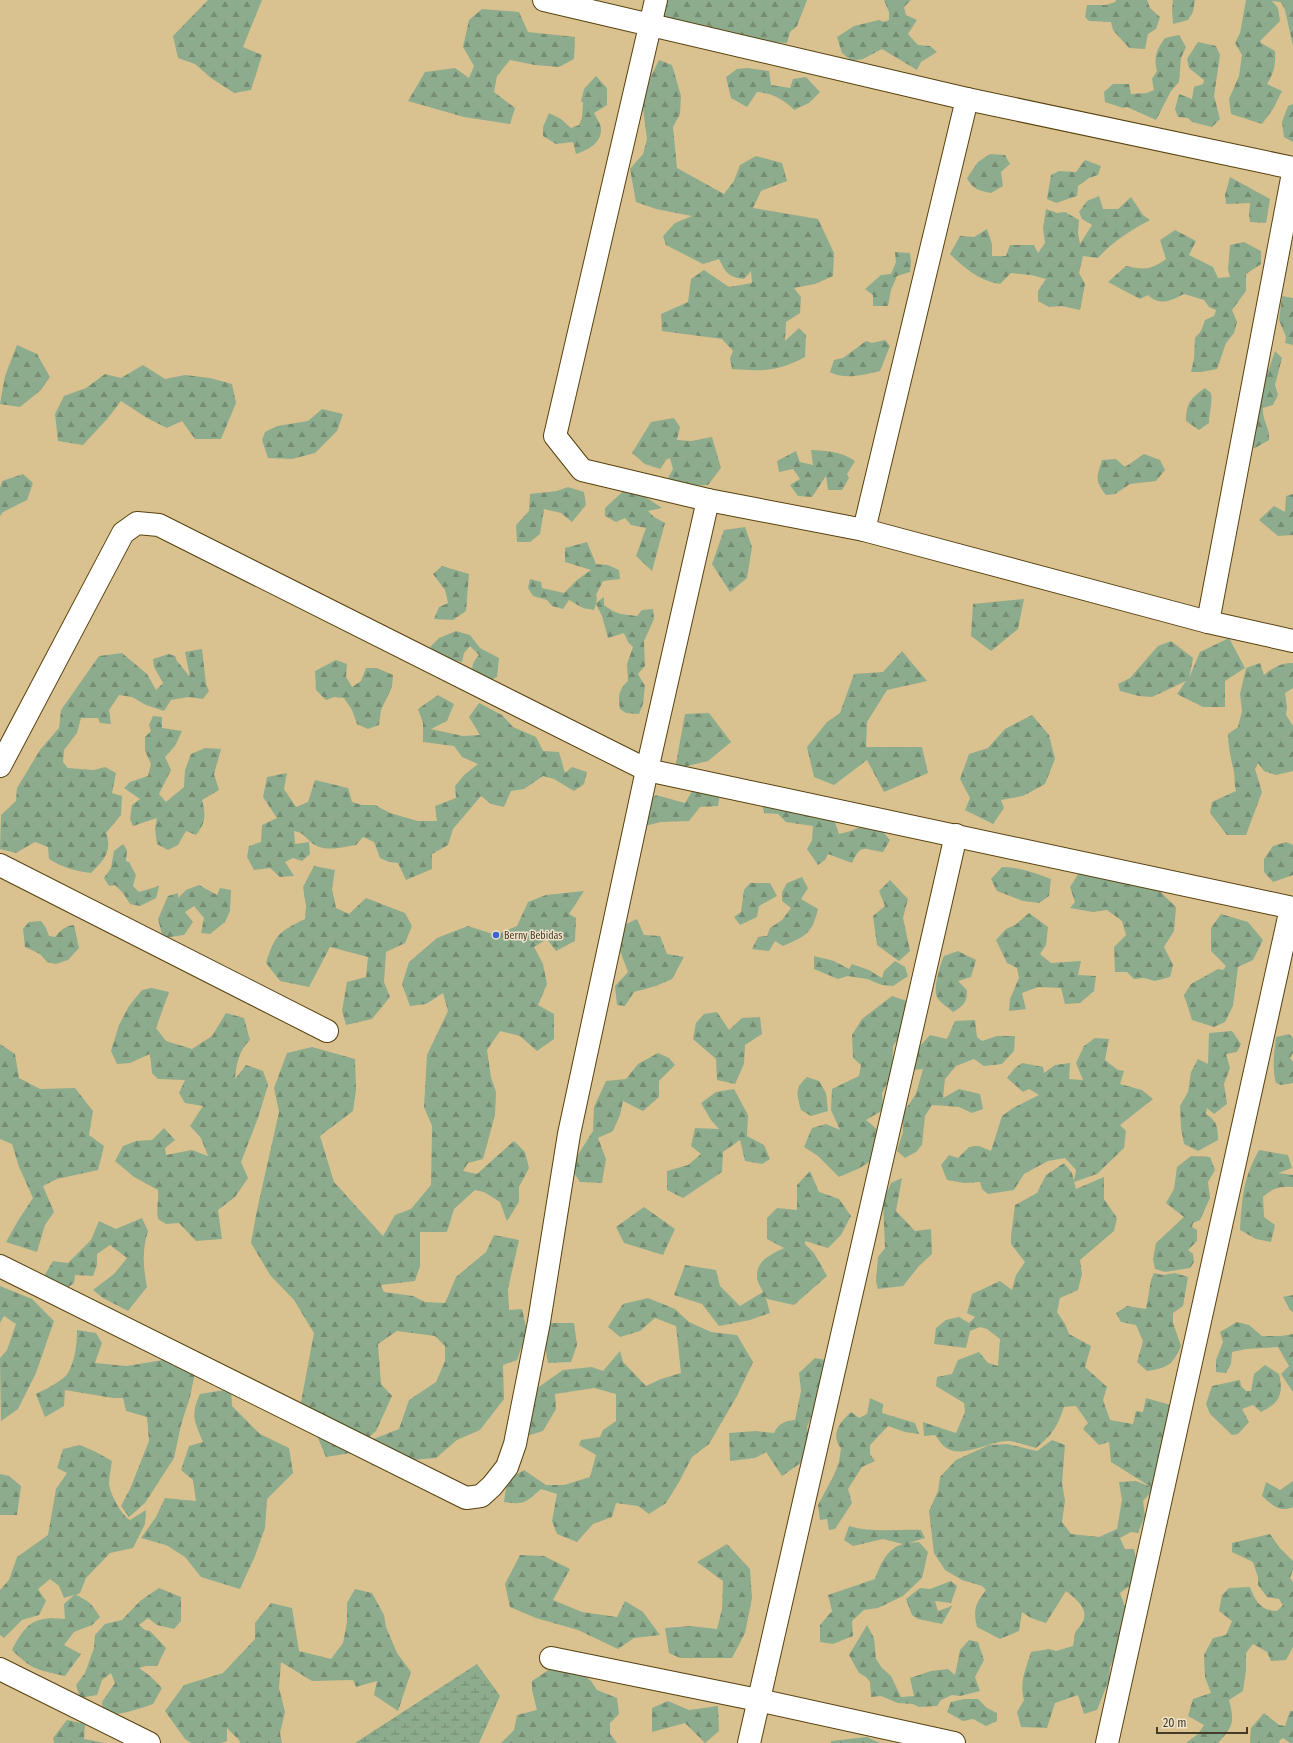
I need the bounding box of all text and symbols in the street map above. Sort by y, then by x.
marker: Berny Bebidas [491,930,501,940]
place label: Berny Bebidas [504,930,563,942]
scale bar [1157,1709,1247,1735]
text: 20 m [1163,1716,1187,1730]

